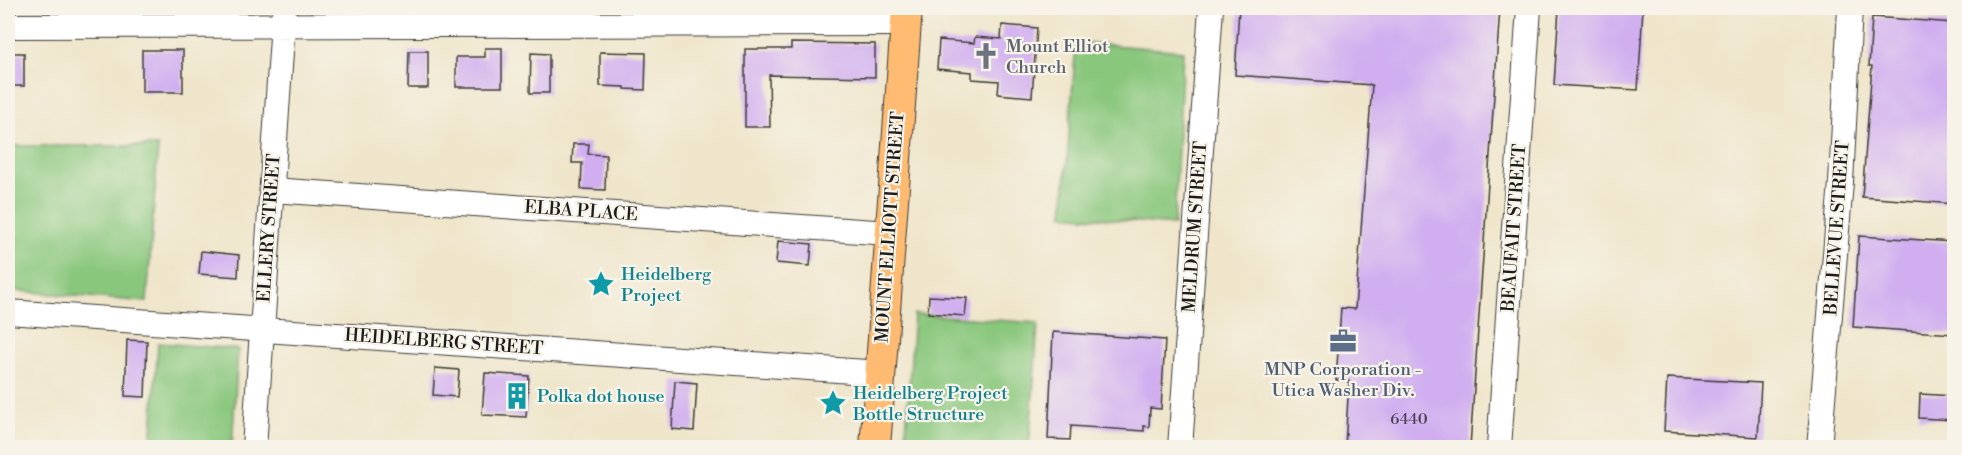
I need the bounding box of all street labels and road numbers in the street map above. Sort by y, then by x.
street label: MOUNT ELLIOTT STREET [870,110,910,343]
street label: BELLEVUE STREET [1819,139,1855,317]
street label: MELDRUM STREET [1178,140,1212,313]
street label: BEAUFAIT STREET [1497,143,1531,314]
street label: ELLERY STREET [252,153,286,303]
street label: ELBA PLACE [524,196,638,226]
street label: HEIDELBERG STREET [344,324,544,360]

